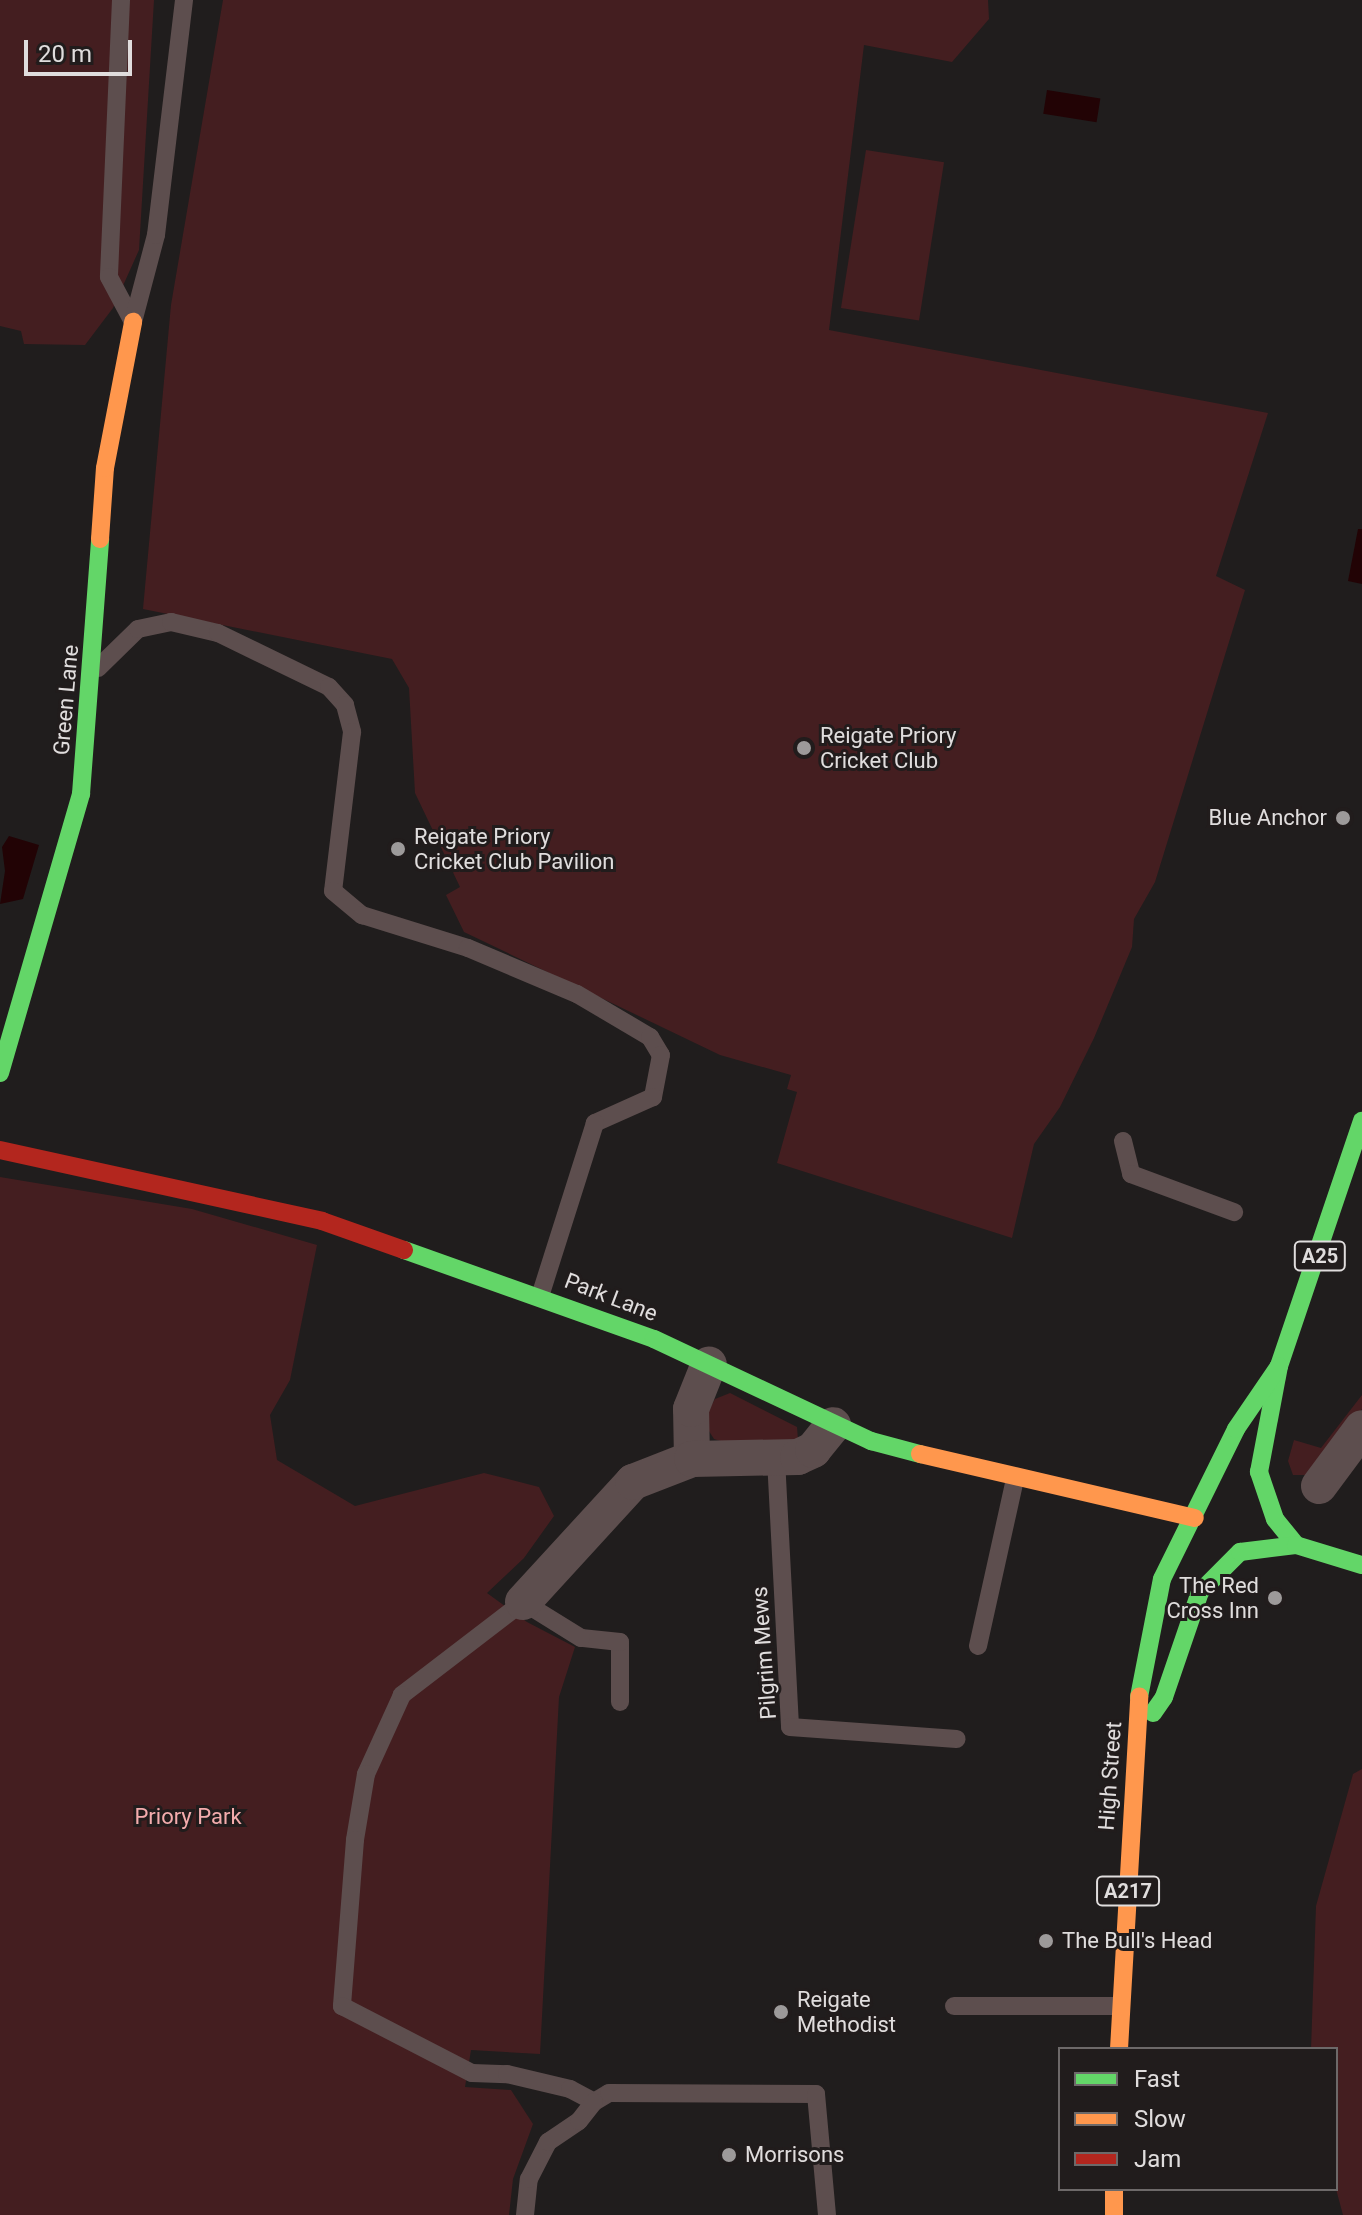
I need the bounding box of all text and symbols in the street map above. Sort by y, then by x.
scale bar [28,24,136,74]
text: 20 m [38,40,92,68]
street label: Green Lane [48,644,84,756]
place label: Reigate Priory Cricket Club [820,722,957,774]
marker: Reigate Priory Cricket Club [795,739,813,757]
place label: Blue Anchor [1209,805,1327,831]
marker: Blue Anchor [1334,809,1352,827]
place label: Reigate Priory Cricket Club Pavilion [414,823,614,874]
marker: Reigate Priory Cricket Club Pavilion [389,840,407,858]
road number: A25 [1292,1240,1348,1272]
street label: Park Lane [561,1267,661,1327]
place label: The Red Cross Inn [1166,1572,1259,1624]
street label: Pilgrim Mews [746,1586,782,1720]
marker: The Red Cross Inn [1266,1589,1284,1607]
street label: High Street [1093,1721,1127,1831]
park label: Priory Park [134,1804,242,1830]
road number: A217 [1096,1875,1160,1907]
place label: The Bull's Head [1062,1928,1212,1954]
marker: The Bull's Head [1037,1932,1055,1950]
place label: Reigate Methodist [797,1986,896,2038]
marker: Reigate Methodist [772,2003,790,2021]
legend [1058,2047,1338,2191]
text: Fast [1134,2065,1180,2093]
text: Slow [1134,2105,1186,2133]
place label: Morrisons [745,2142,844,2168]
text: Jam [1134,2145,1181,2173]
marker: Morrisons [720,2146,738,2164]

